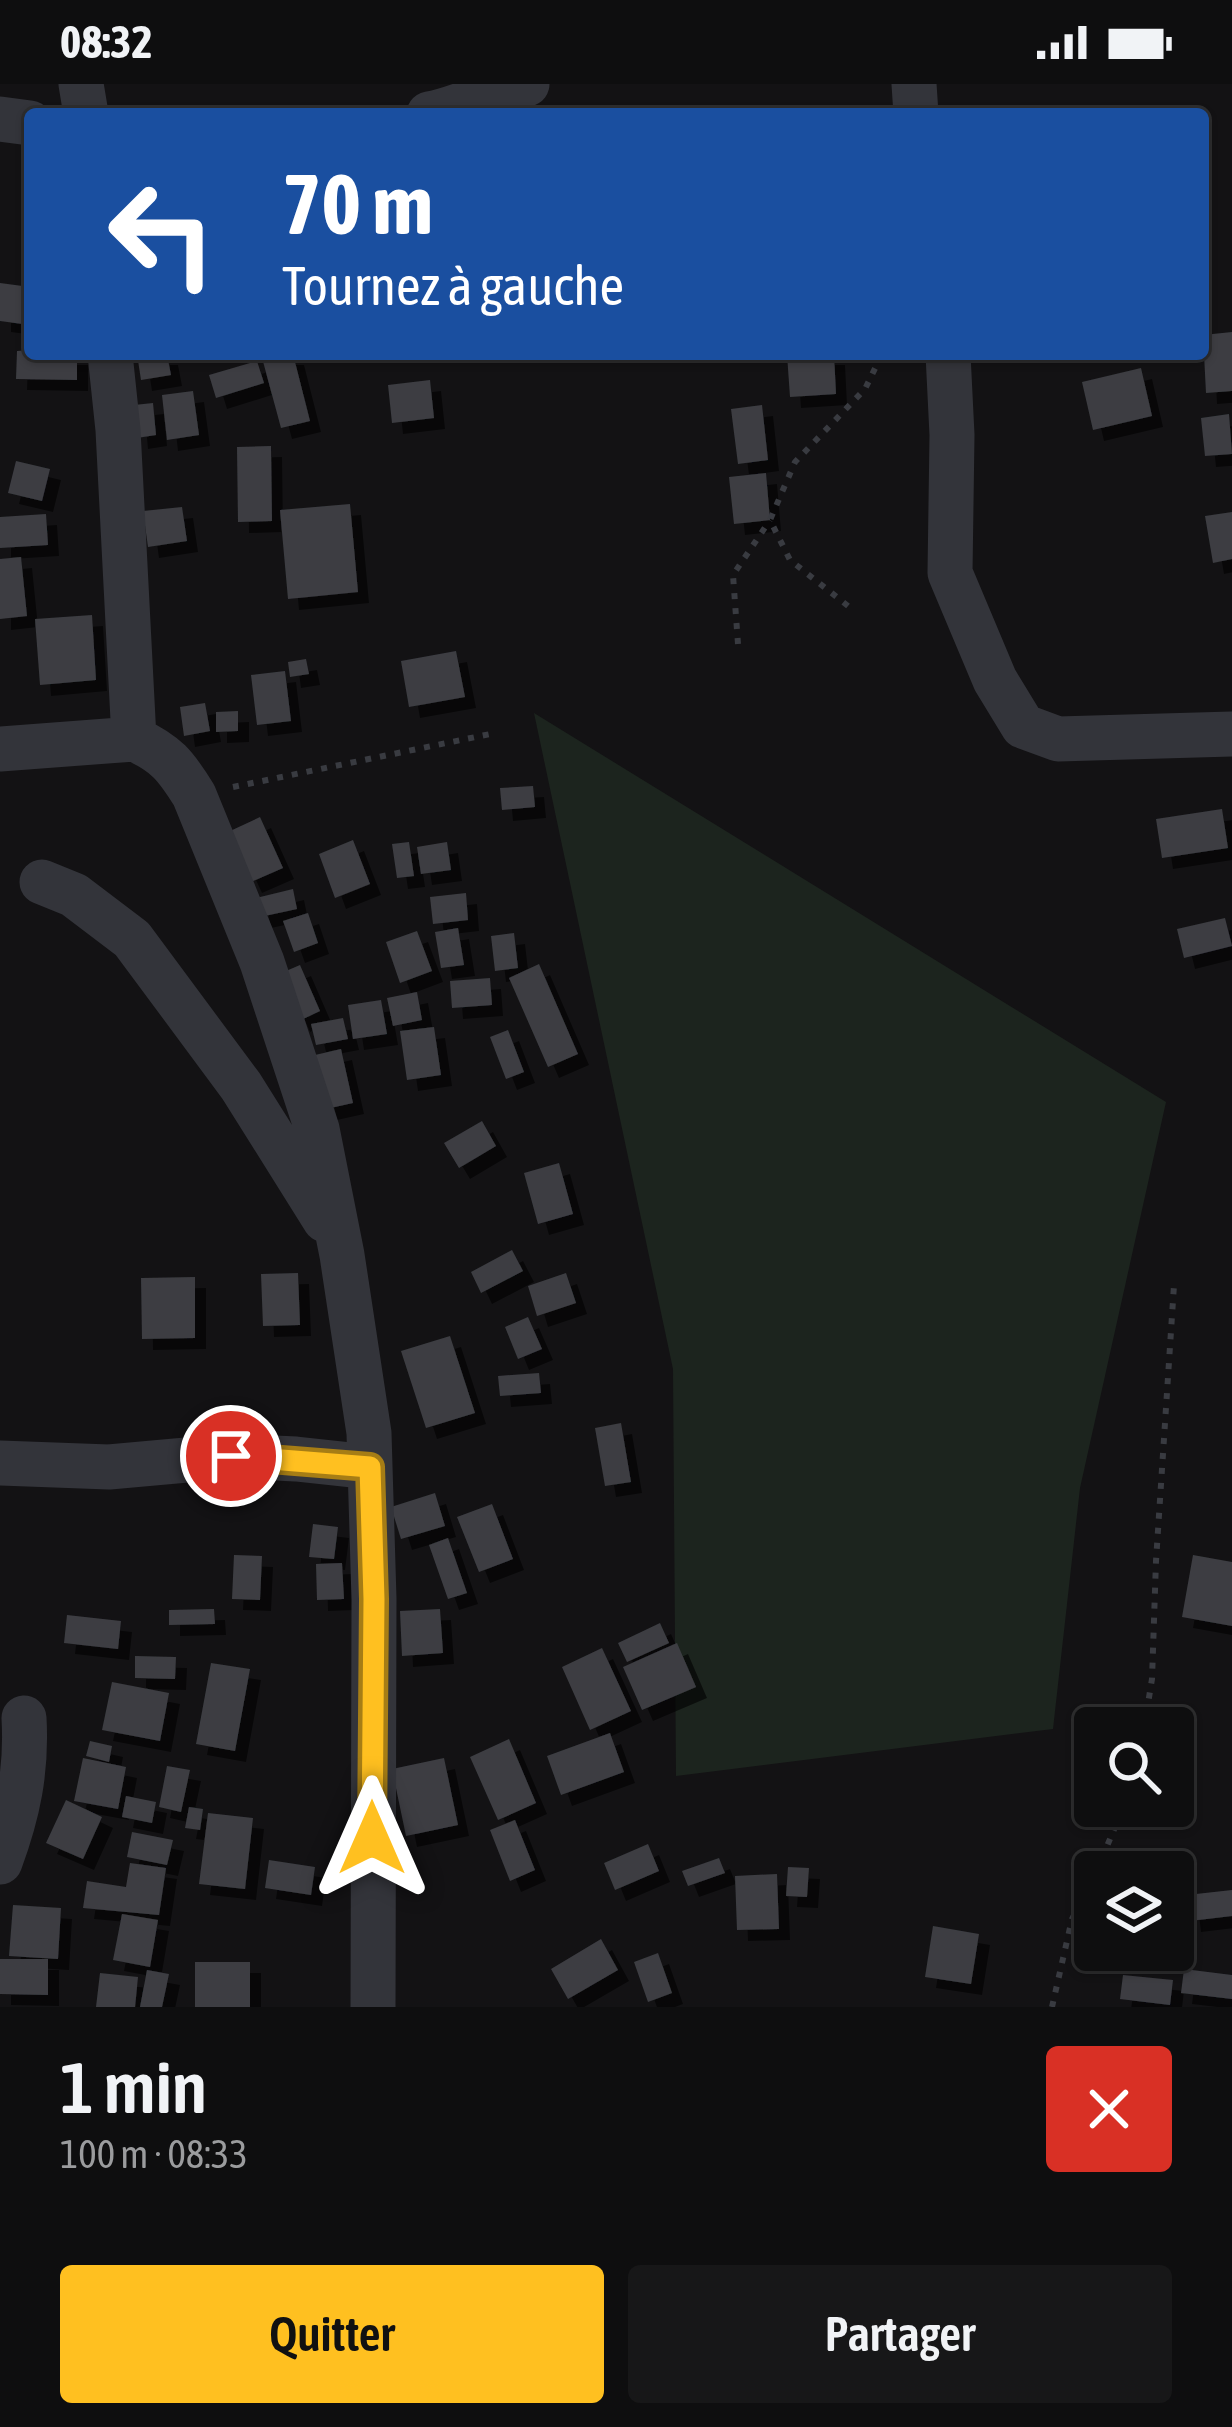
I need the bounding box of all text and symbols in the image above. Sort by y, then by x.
text: 08:32 [60,16,153,68]
icon: left [84,156,240,312]
text: 70 m [282,156,433,252]
text: Tournez à gauche [282,255,624,316]
pin [180,1405,282,1507]
icon: arrive [198,1423,264,1489]
map controls [1074,1707,1194,1971]
button: search [1074,1707,1194,1827]
position arrow [309,1775,435,1901]
button: layers [1074,1851,1194,1971]
text: 1 min [60,2046,207,2128]
button: close [1046,2046,1172,2172]
text: 100 m · 08:33 [60,2132,248,2176]
button: Quitter [60,2265,604,2403]
button: Partager [628,2265,1172,2403]

